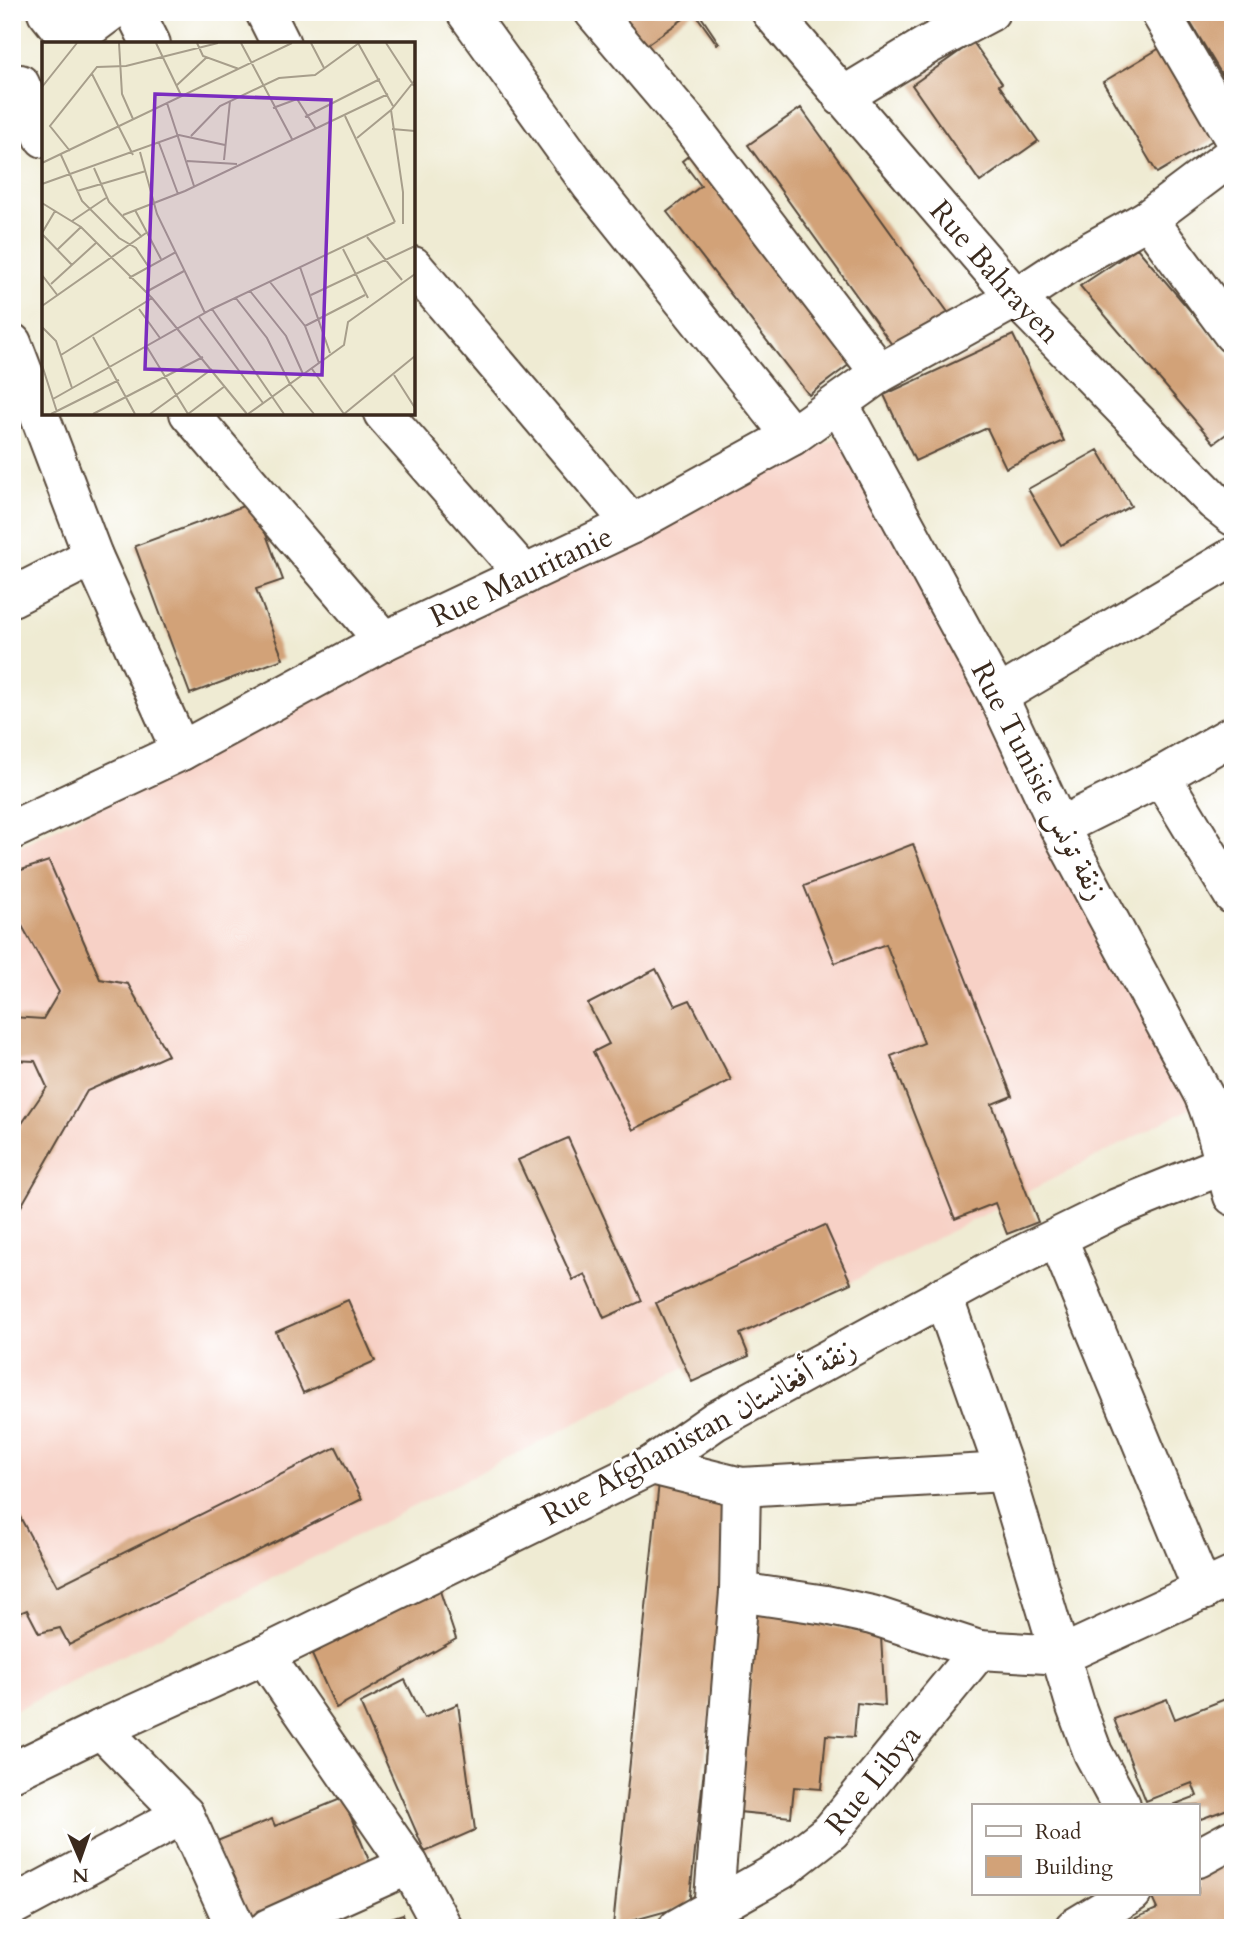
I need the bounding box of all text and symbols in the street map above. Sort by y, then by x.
inset map [42,42,415,415]
street label: Rue Bahrayen [920,191,1070,352]
street label: Rue Mauritanie [423,516,619,637]
street label: Rue Tunisie زنقة تونس [961,655,1117,907]
street label: Rue Afghanistan زنقة أفغانستان [534,1327,864,1536]
street label: Rue Libya [816,1716,930,1843]
legend [972,1804,1200,1895]
text: Road [1035,1818,1081,1847]
north arrow [46,1825,116,1895]
text: Building [1035,1853,1113,1882]
text: N [71,1862,89,1888]

